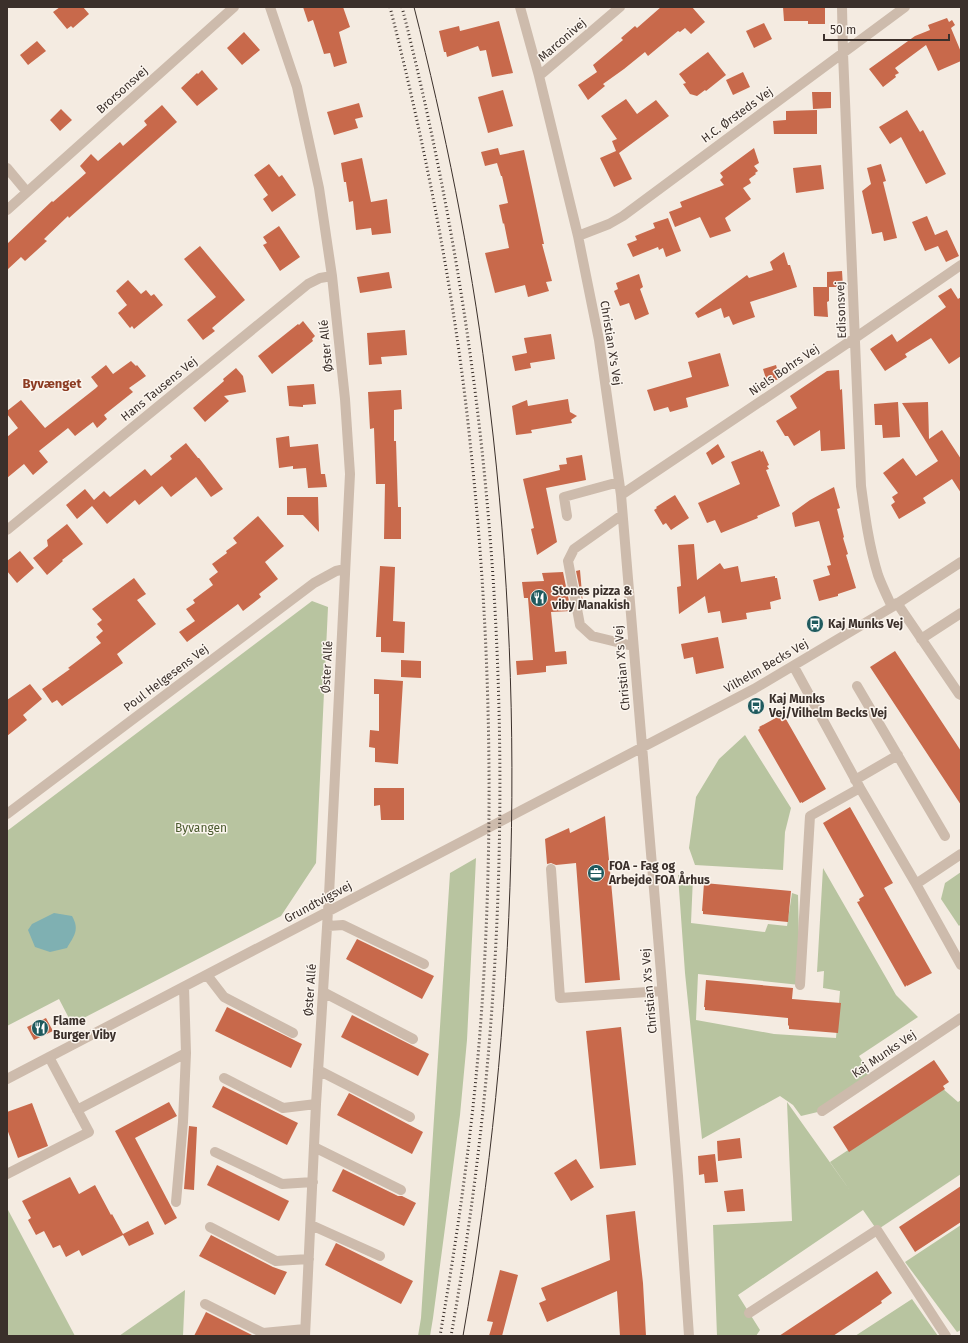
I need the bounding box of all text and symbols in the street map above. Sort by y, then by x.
street label: Marconivej [535,15,589,65]
scale bar [824,16,949,42]
text: 50 m [830,23,856,37]
street label: Brorsonsvej [94,63,150,117]
street label: H.C. Ørsteds Vej [699,84,775,146]
street label: Edisonsvej [833,281,849,339]
street label: Christian X's Vej [597,300,625,386]
street label: Øster Allé [316,319,336,373]
street label: Niels Bohrs Vej [746,341,822,399]
street label: Hans Tausens Vej [118,354,200,424]
district label: Byvænget [23,376,82,391]
place label: Stones pizza & viby Manakish [551,584,632,612]
restaurant icon: Stones pizza & viby Manakish [529,588,549,608]
bus stop icon: Kaj Munks Vej [805,614,825,634]
place label: Kaj Munks Vej [828,617,903,631]
street label: Christian X's Vej [611,625,633,711]
street label: Vilhelm Becks Vej [721,636,811,696]
street label: Øster Allé [319,640,335,694]
street label: Poul Helgesens Vej [121,642,211,714]
place label: Kaj Munks Vej/Vilhelm Becks Vej [768,692,887,720]
bus stop icon: Kaj Munks Vej/Vilhelm Becks Vej [746,696,766,716]
park label: Byvangen [175,821,227,835]
place label: FOA - Fag og Arbejde FOA Århus [608,859,710,887]
office icon: FOA - Fag og Arbejde FOA Århus [586,863,606,883]
street label: Grundtvigsvej [282,878,354,926]
street label: Christian X's Vej [638,948,660,1034]
street label: Øster Allé [301,963,319,1017]
place label: Flame Burger Viby [53,1014,117,1042]
restaurant icon: Flame Burger Viby [30,1018,50,1038]
street label: Kaj Munks Vej [849,1027,919,1081]

